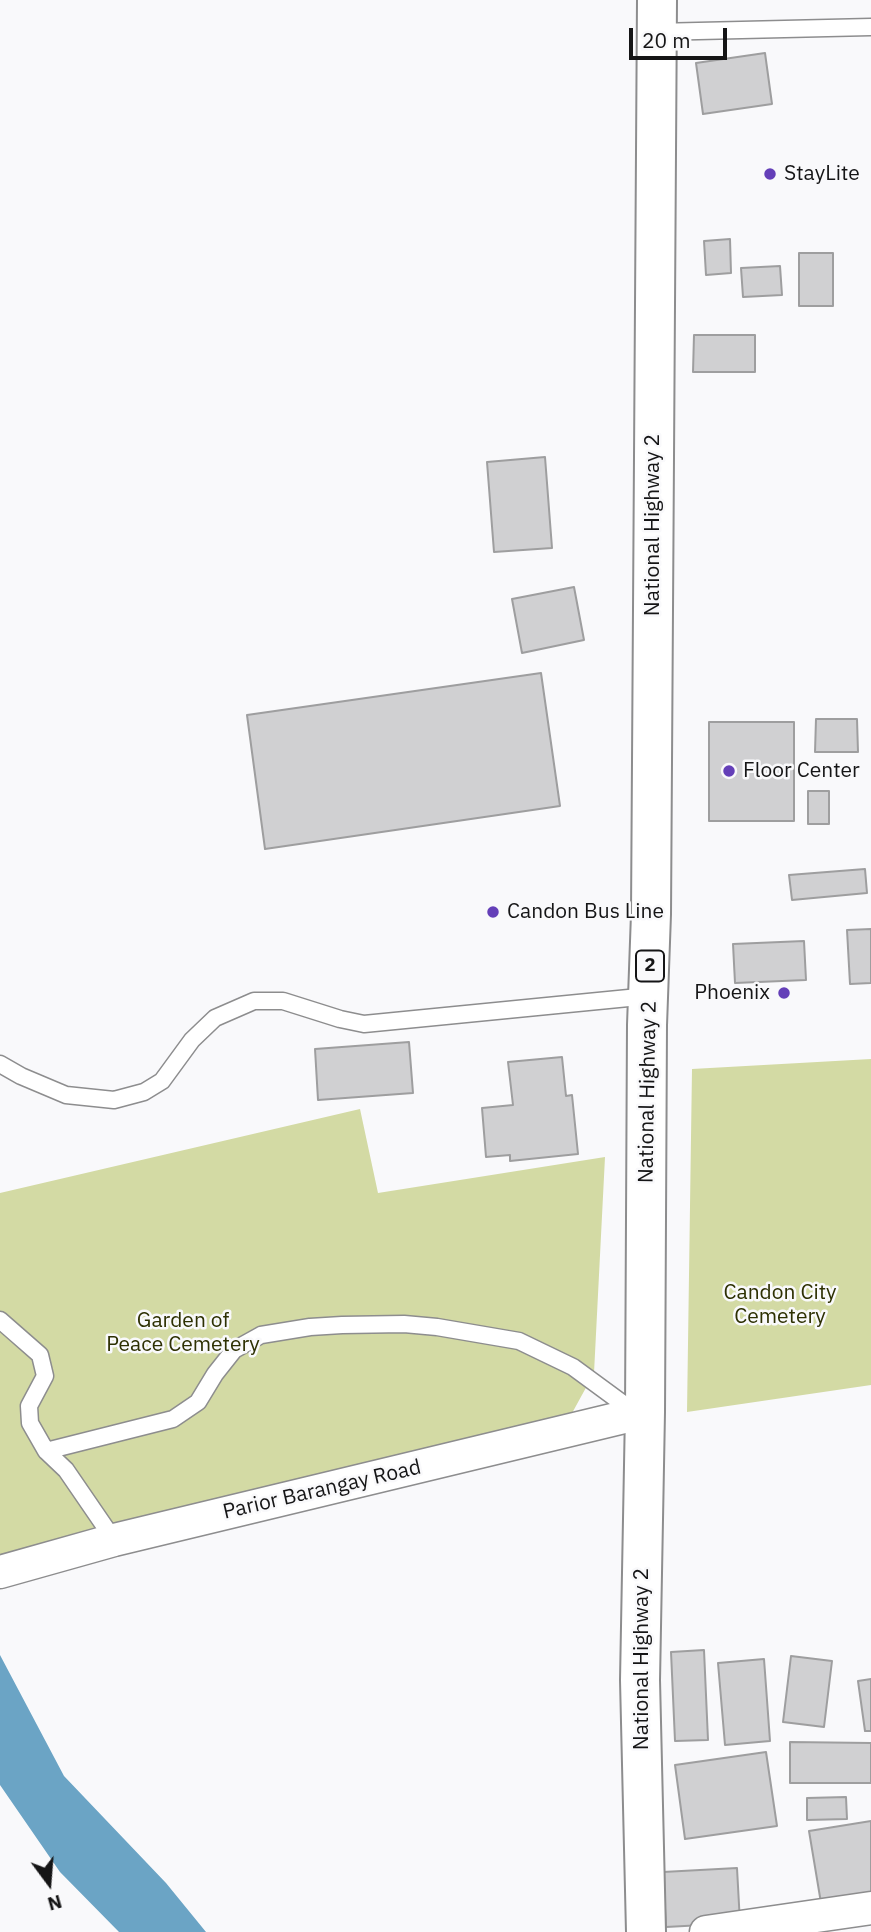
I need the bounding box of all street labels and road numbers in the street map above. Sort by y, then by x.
street label: National Highway 2 [640,434,666,616]
road number: 2 [636,950,664,982]
street label: National Highway 2 [634,1001,662,1183]
street label: Parior Barangay Road [220,1455,424,1525]
street label: National Highway 2 [629,1568,655,1750]

